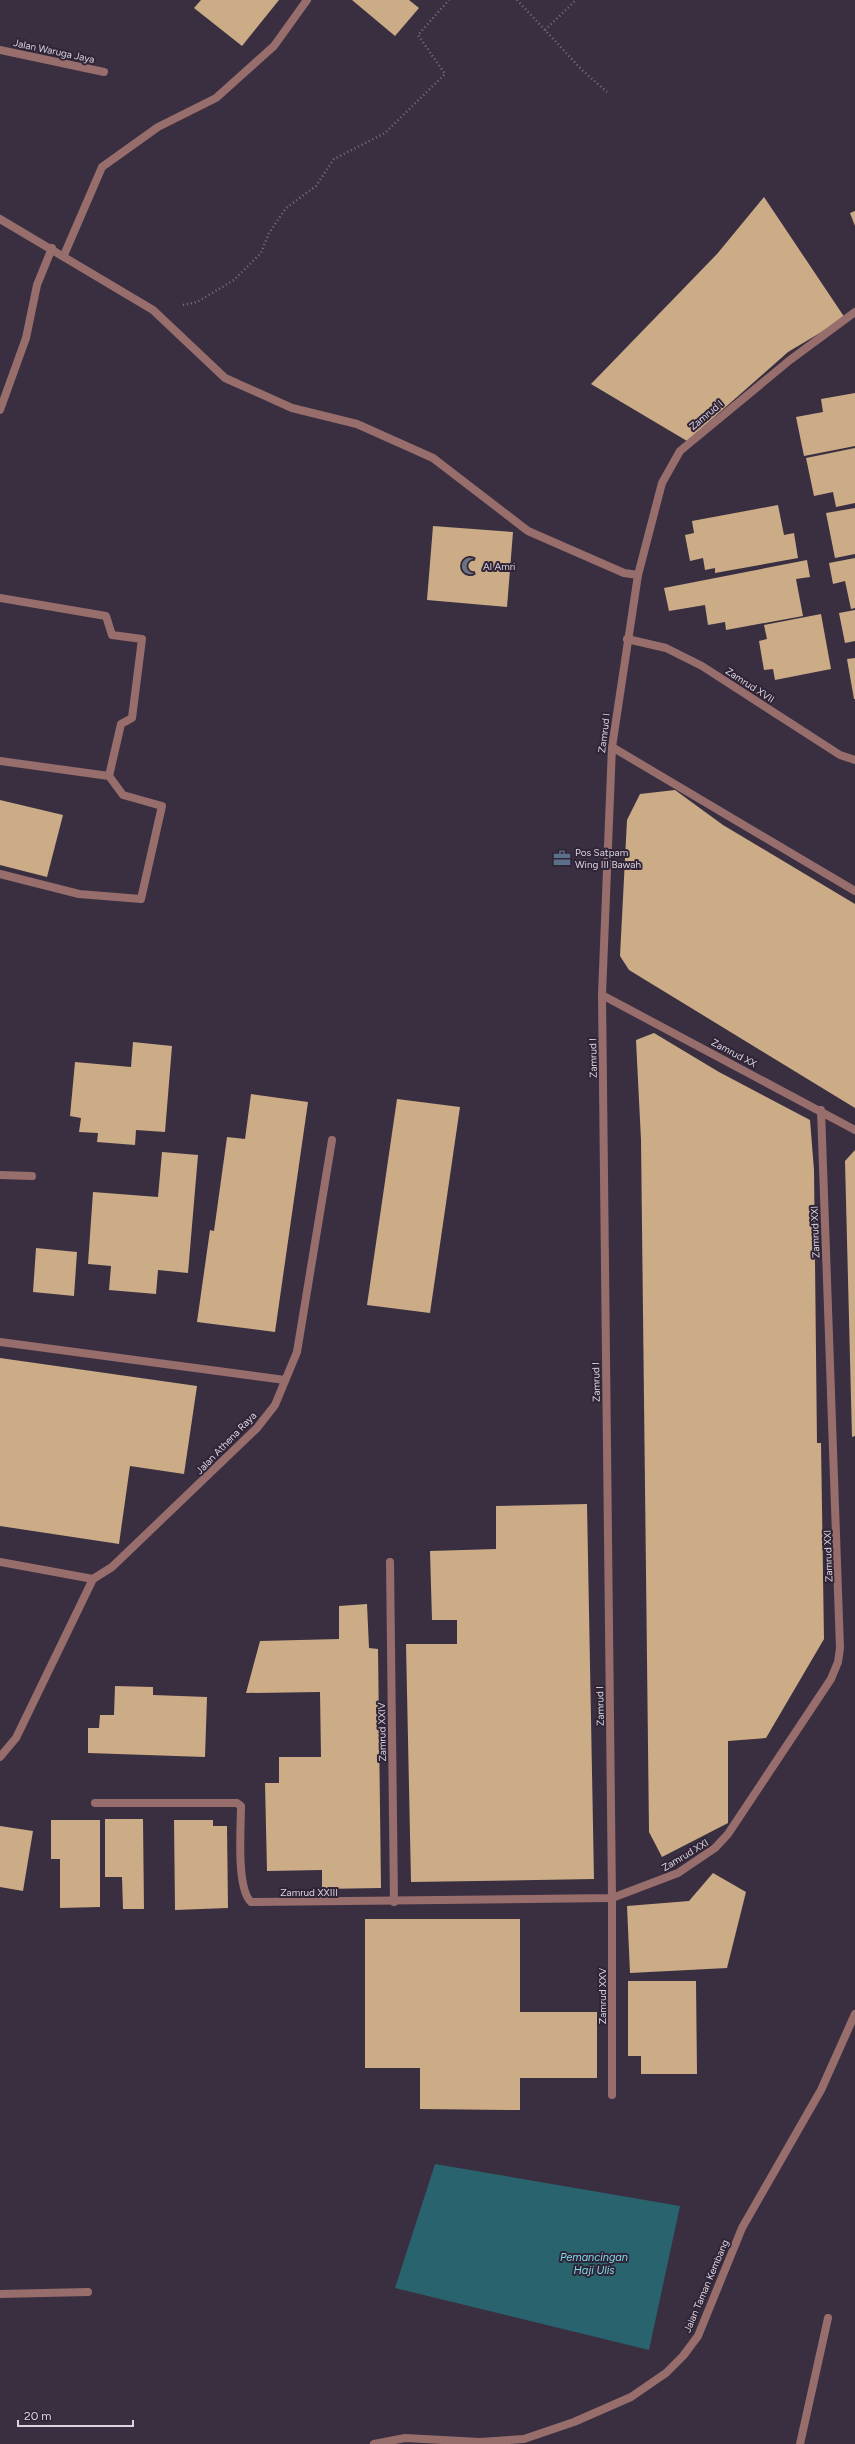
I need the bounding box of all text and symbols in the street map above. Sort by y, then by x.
street label: Jalan Waruga Jaya [12,36,96,66]
street label: Zamrud I [686,397,726,433]
mosque icon: Al Amri [460,556,480,576]
place label: Al Amri [483,560,515,573]
street label: Zamrud XVII [723,664,777,706]
street label: Zamrud I [595,712,613,754]
place label: Pos Satpam Wing III Bawah [575,846,641,871]
office icon: Pos Satpam Wing III Bawah [552,848,572,868]
street label: Zamrud XX [709,1036,760,1071]
street label: Zamrud I [586,1038,600,1078]
street label: Zamrud XXI [808,1206,822,1258]
street label: Zamrud I [589,1362,603,1402]
street label: Jalan Athena Raya [193,1409,259,1477]
street label: Zamrud XXI [821,1530,835,1582]
street label: Zamrud I [593,1686,607,1726]
street label: Zamrud XXIV [375,1702,389,1762]
street label: Zamrud XXI [659,1836,711,1874]
street label: Zamrud XXIII [280,1886,338,1899]
street label: Zamrud XXV [596,1968,609,2024]
street label: Jalan Taman Kembang [681,2237,732,2334]
water label: Pemancingan Haji Ulis [560,2251,628,2277]
scale bar [18,2402,133,2428]
text: 20 m [24,2409,52,2423]

